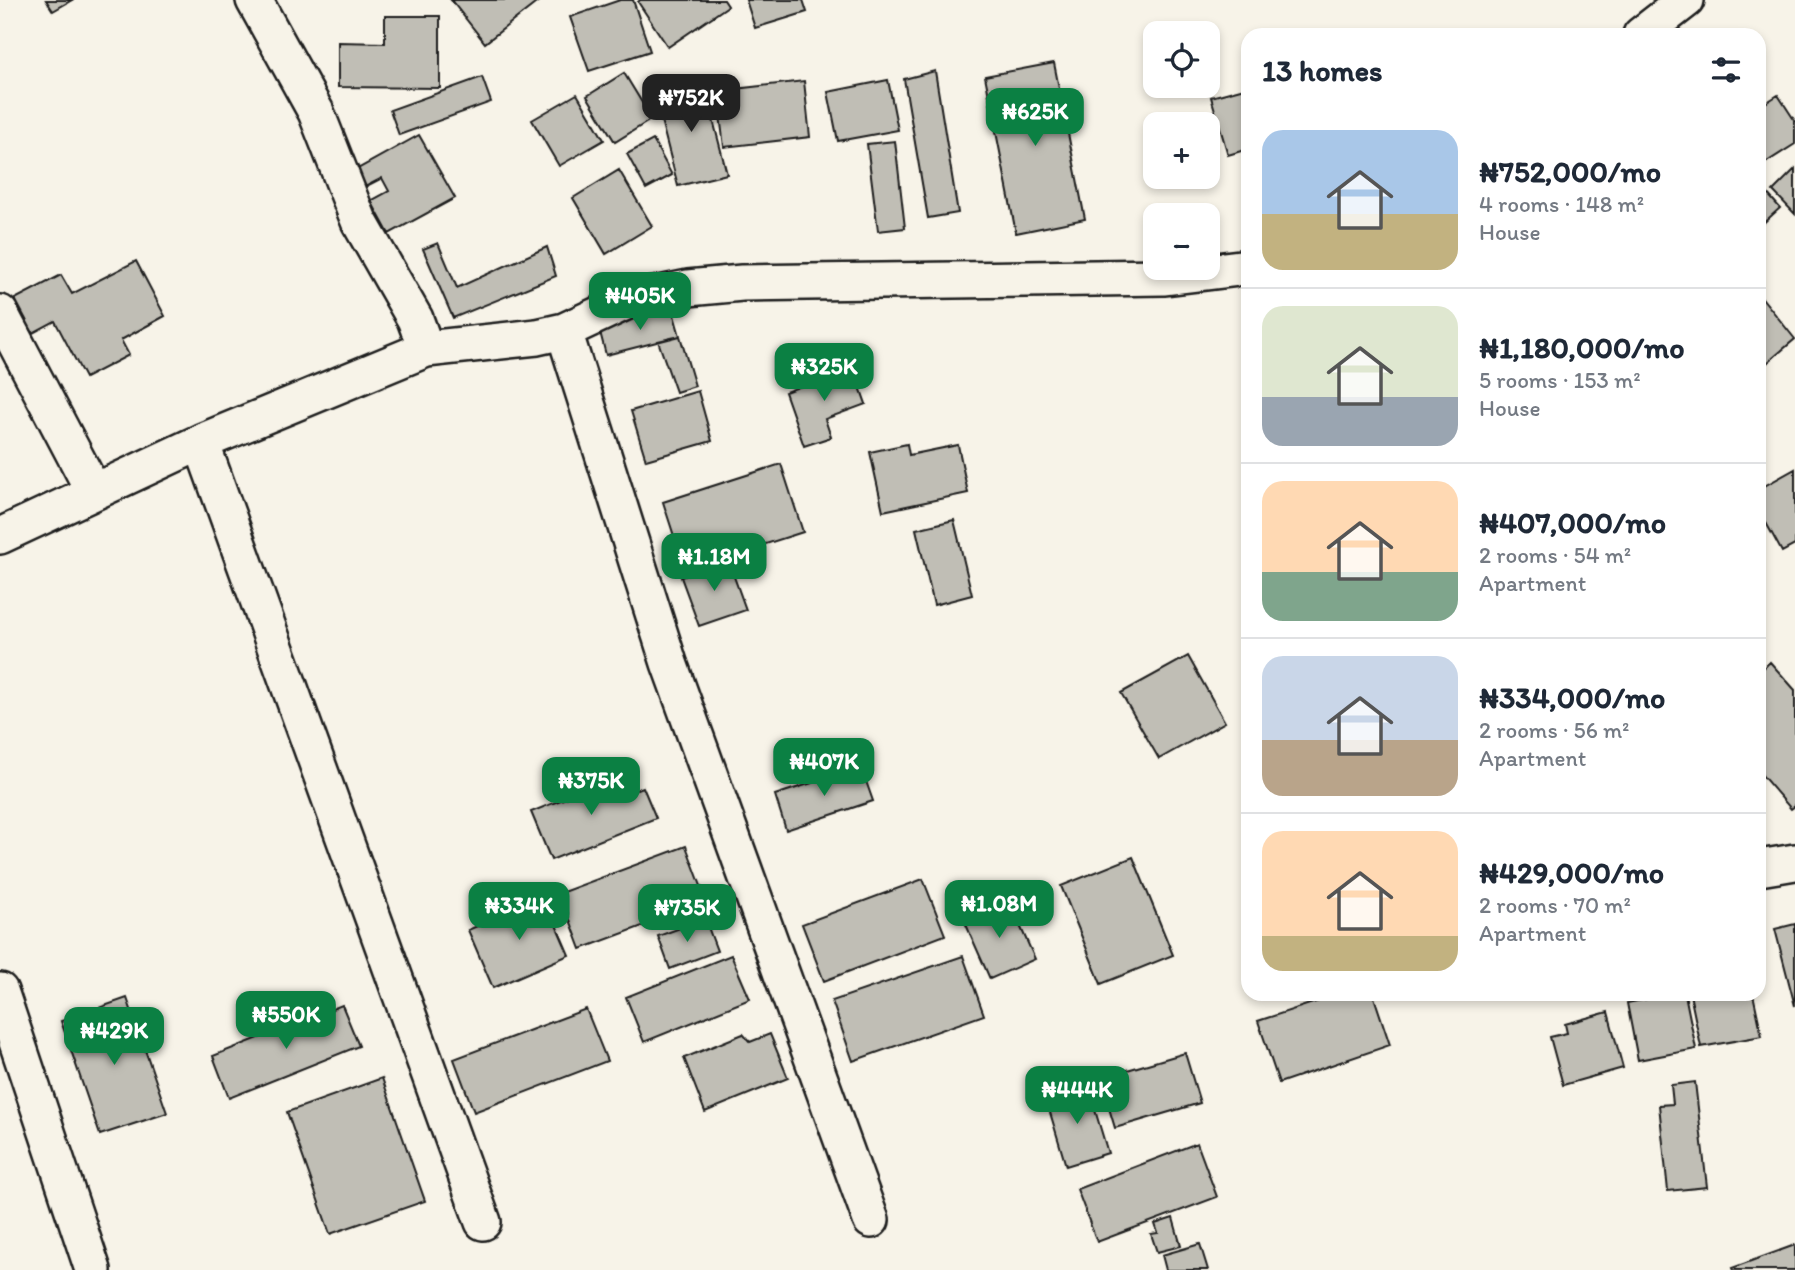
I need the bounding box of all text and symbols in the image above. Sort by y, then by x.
map controls [1143,21,1220,280]
button: locate [1143,21,1220,98]
icon: filters [1707,51,1745,89]
text: 13 homes [1262,52,1382,89]
pin: ₦752K [642,74,740,134]
text: ₦752K [658,83,724,111]
pin: ₦625K [986,88,1084,148]
text: ₦625K [1002,97,1068,125]
button: + [1143,112,1220,189]
text: ₦752,000/mo [1479,153,1661,190]
icon: home [1318,158,1402,242]
text: 4 rooms · 148 m² [1479,190,1644,218]
button: − [1143,203,1220,280]
text: House [1479,218,1541,246]
pin: ₦405K [591,272,689,332]
text: ₦405K [605,281,675,309]
text: ₦1,180,000/mo [1479,329,1685,366]
icon: home [1318,334,1402,418]
pin: ₦325K [775,344,873,403]
text: ₦325K [791,352,857,380]
text: 5 rooms · 153 m² [1479,366,1641,394]
text: House [1479,394,1541,422]
text: ₦407,000/mo [1479,504,1666,541]
icon: home [1318,509,1402,593]
pin: ₦1.18M [657,534,771,593]
text: 2 rooms · 54 m² [1479,541,1631,569]
text: ₦1.18M [677,542,751,570]
text: Apartment [1479,569,1586,597]
text: ₦334,000/mo [1479,679,1665,716]
icon: home [1318,684,1402,768]
text: 2 rooms · 56 m² [1479,716,1630,744]
pin: ₦407K [775,738,873,798]
text: Apartment [1479,744,1586,772]
text: ₦407K [789,747,859,775]
pin: ₦375K [542,758,640,817]
text: ₦375K [558,766,624,794]
text: ₦429,000/mo [1479,854,1664,891]
icon: home [1318,859,1402,943]
pin: ₦1.08M [942,880,1056,940]
pin: ₦334K [470,883,568,942]
pin: ₦735K [638,884,736,944]
text: ₦1.08M [961,889,1037,917]
text: ₦334K [485,891,553,919]
text: 2 rooms · 70 m² [1479,891,1631,919]
text: ₦735K [654,893,720,921]
text: Apartment [1479,919,1586,947]
pin: ₦550K [237,992,335,1051]
text: ₦550K [252,1000,320,1028]
pin: ₦429K [65,1007,163,1067]
text: ₦429K [80,1016,148,1044]
pin: ₦444K [1028,1066,1126,1126]
text: ₦444K [1041,1075,1113,1103]

